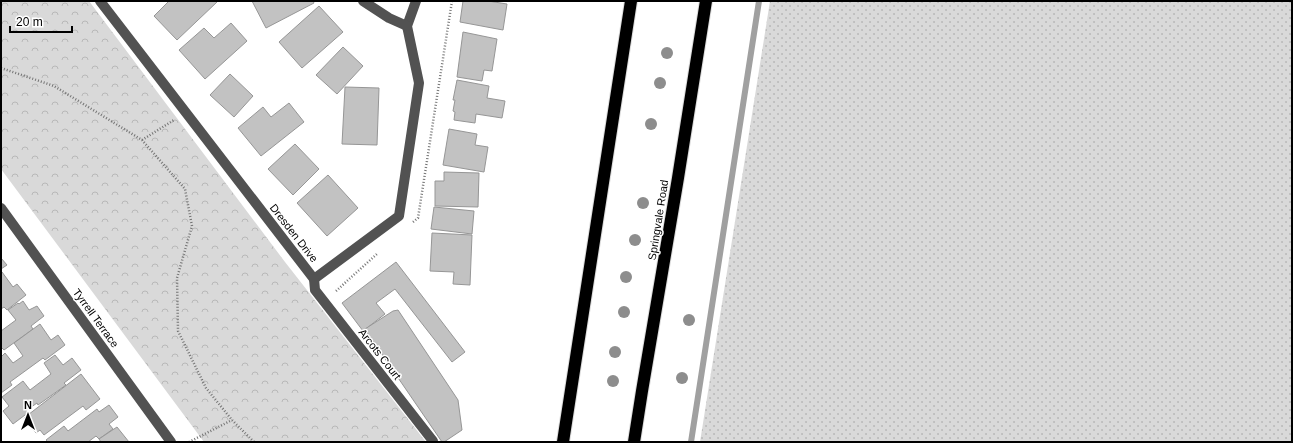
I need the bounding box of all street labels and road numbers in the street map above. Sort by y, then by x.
street label: Springvale Road [646,179,670,261]
street label: Dresden Drive [268,202,320,264]
street label: Tyrrell Terrace [71,286,121,350]
street label: Arcots Court [356,326,404,382]

